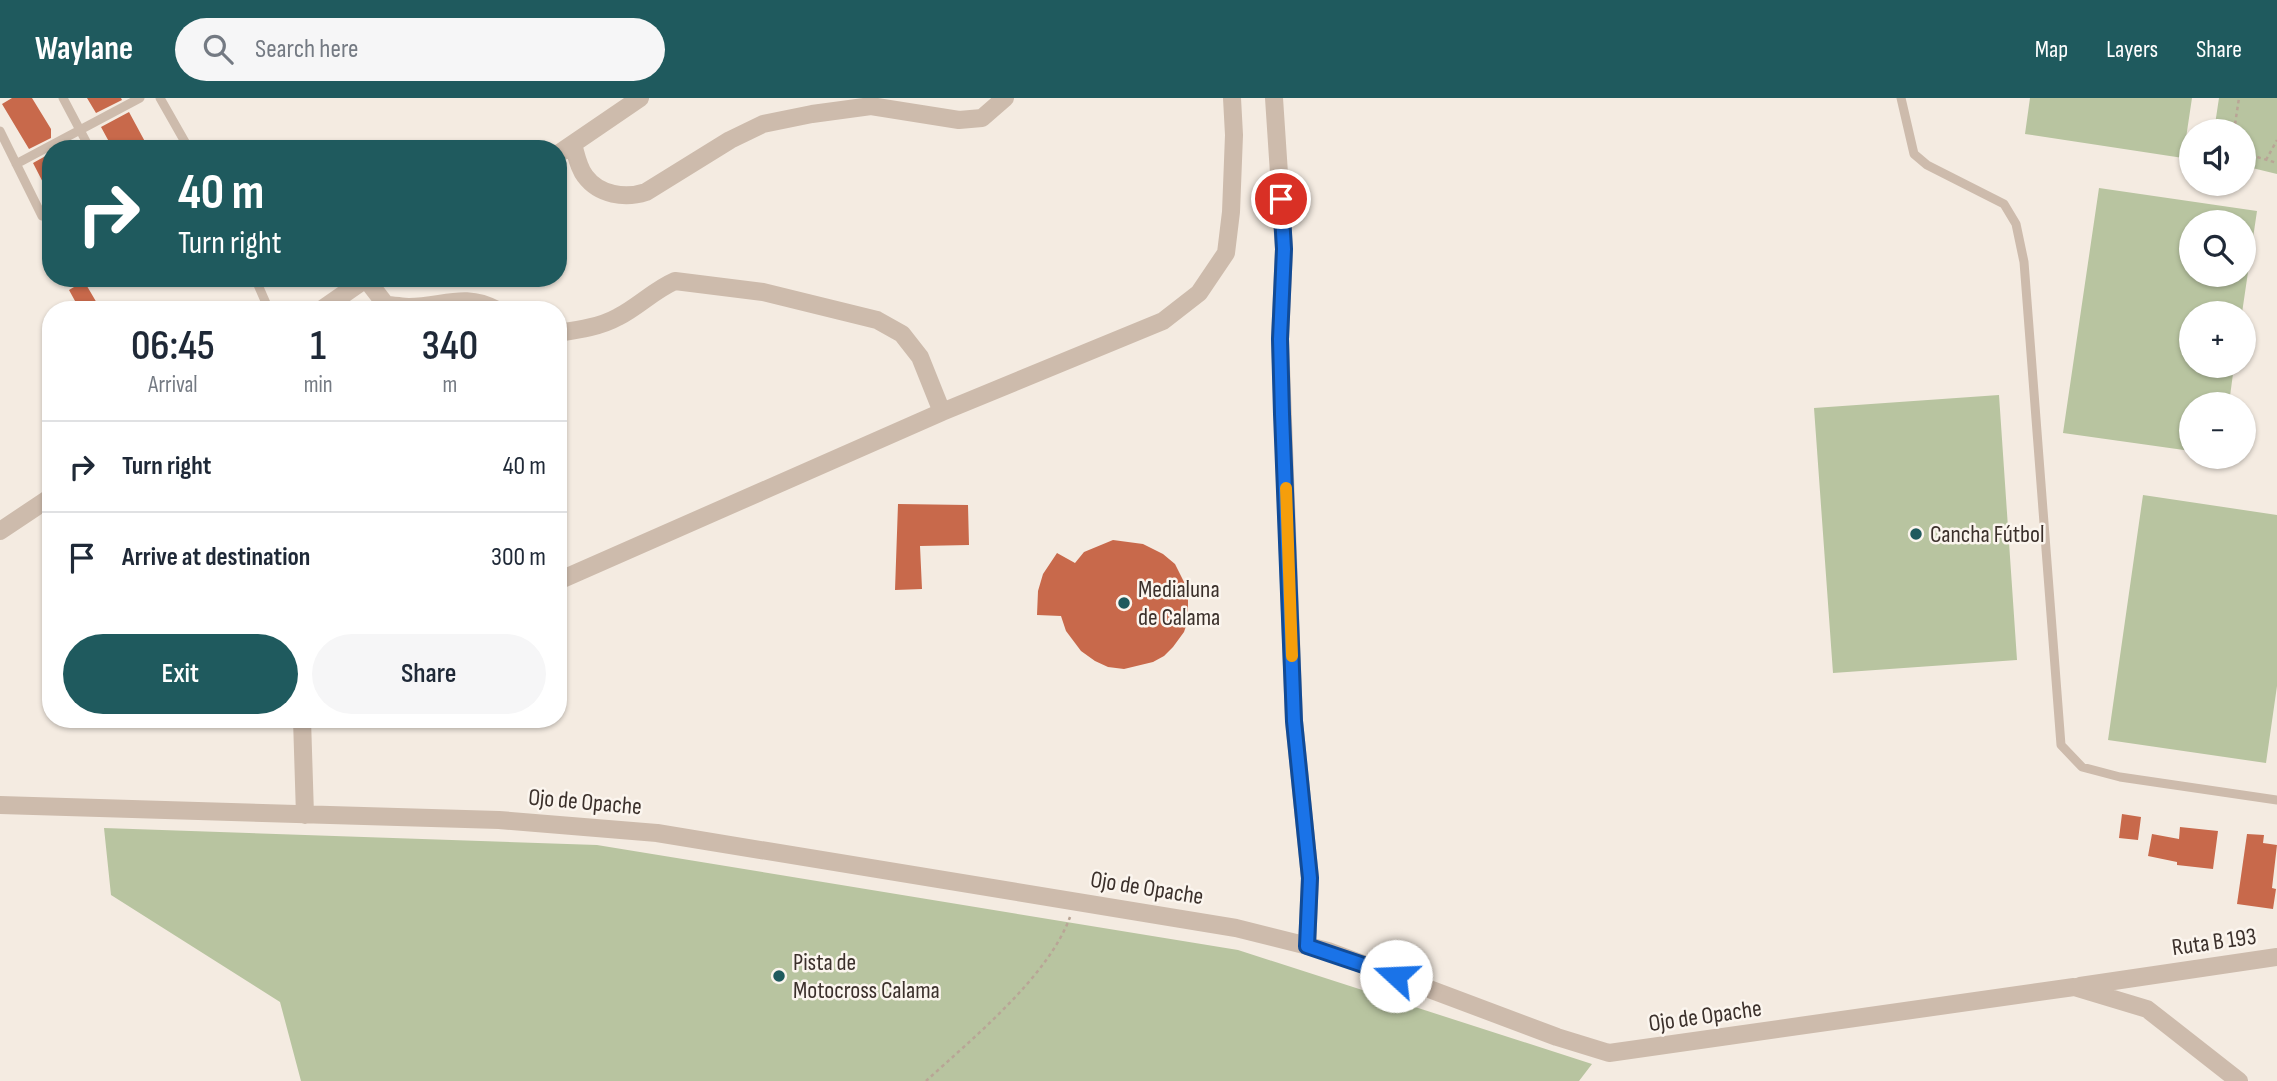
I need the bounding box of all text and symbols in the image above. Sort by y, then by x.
search box [175,18,665,81]
text: Waylane [35,29,133,69]
icon: search [199,30,237,68]
text: Search here [255,34,358,65]
text: Map [2035,35,2068,64]
text: Layers [2106,35,2158,64]
text: Share [2196,35,2242,64]
map controls [2179,119,2256,469]
button: sound [2179,119,2256,196]
text: 40 m [178,164,264,223]
icon: right [63,168,154,259]
pin [1251,169,1311,229]
icon: arrive [1262,180,1300,218]
button: search [2179,210,2256,287]
text: Turn right [178,224,282,263]
button: + [2179,301,2256,378]
text: 06:45 [131,321,215,372]
text: 1 [310,321,326,372]
text: 340 [422,321,478,372]
text: Arrival [148,371,198,399]
text: min [304,371,333,399]
text: m [442,371,457,399]
button: − [2179,392,2256,469]
icon: right [63,448,101,486]
text: Turn right [122,451,211,482]
text: 40 m [503,451,546,482]
place label: Cancha Fútbol [1930,520,2044,549]
marker: Cancha Fútbol [1908,526,1924,542]
icon: arrive [63,539,101,577]
text: Arrive at destination [122,542,310,573]
text: 300 m [491,542,546,573]
place label: Medialuna de Calama [1138,575,1220,632]
marker: Medialuna de Calama [1116,595,1132,611]
button: Exit [63,634,298,714]
button: Share [312,634,546,714]
street label: Ojo de Opache [527,783,643,821]
street label: Ojo de Opache [1088,865,1206,911]
street label: Ruta B 193 [2170,922,2258,962]
position arrow [1359,939,1433,1013]
place label: Pista de Motocross Calama [793,948,940,1005]
marker: Pista de Motocross Calama [771,968,787,984]
street label: Ojo de Opache [1647,994,1763,1038]

